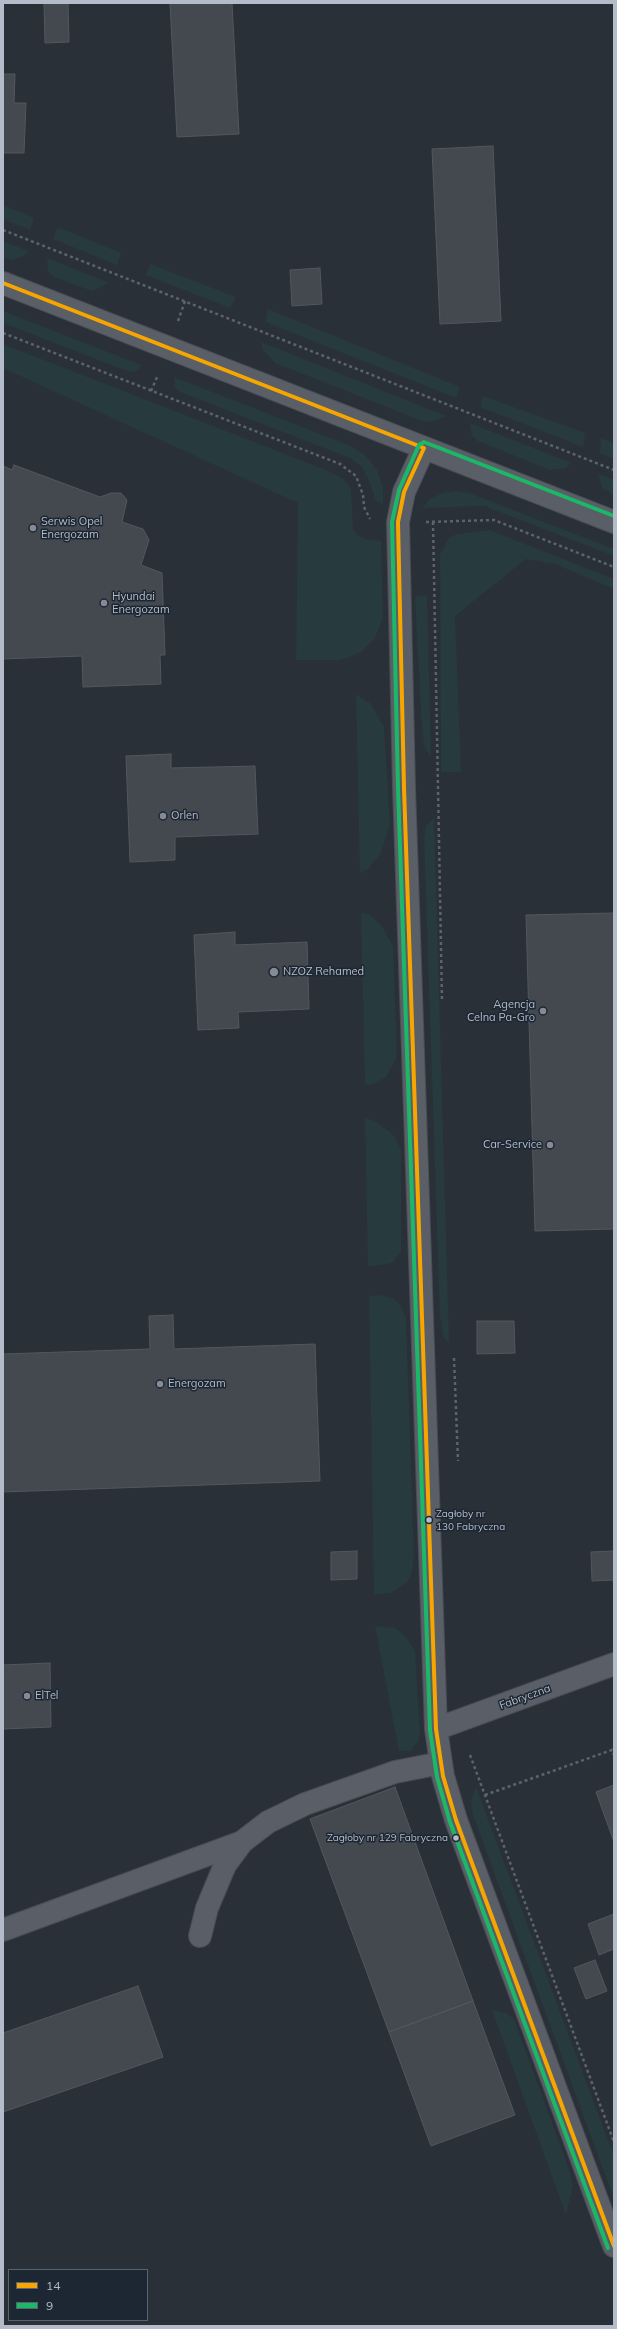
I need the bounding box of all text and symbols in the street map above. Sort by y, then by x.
place label: Serwis Opel Energozam [41,515,102,541]
marker: Serwis Opel Energozam [28,523,38,533]
place label: Hyundai Energozam [112,590,170,616]
marker: Hyundai Energozam [99,598,109,608]
place label: Orlen [171,809,199,823]
marker: Orlen [158,811,168,821]
place label: NZOZ Rehamed [283,965,364,979]
marker: NZOZ Rehamed [268,966,280,978]
place label: Agencja Celna Pa-Gro [467,998,535,1024]
marker: Agencja Celna Pa-Gro [538,1006,548,1016]
place label: Car-Service [483,1138,542,1152]
marker: Car-Service [545,1140,555,1150]
place label: Energozam [168,1377,226,1391]
marker: Energozam [155,1379,165,1389]
place label: Zagłoby nr 130 Fabryczna [436,1508,505,1532]
marker: Zagłoby nr 130 Fabryczna [424,1515,434,1525]
street label: Fabryczna [498,1682,552,1712]
place label: ElTel [35,1689,58,1703]
marker: ElTel [22,1691,32,1701]
place label: Zagłoby nr 129 Fabryczna [327,1832,448,1844]
marker: Zagłoby nr 129 Fabryczna [451,1833,461,1843]
legend [8,2269,148,2321]
text: 14 [46,2278,60,2293]
text: 9 [46,2298,53,2313]

